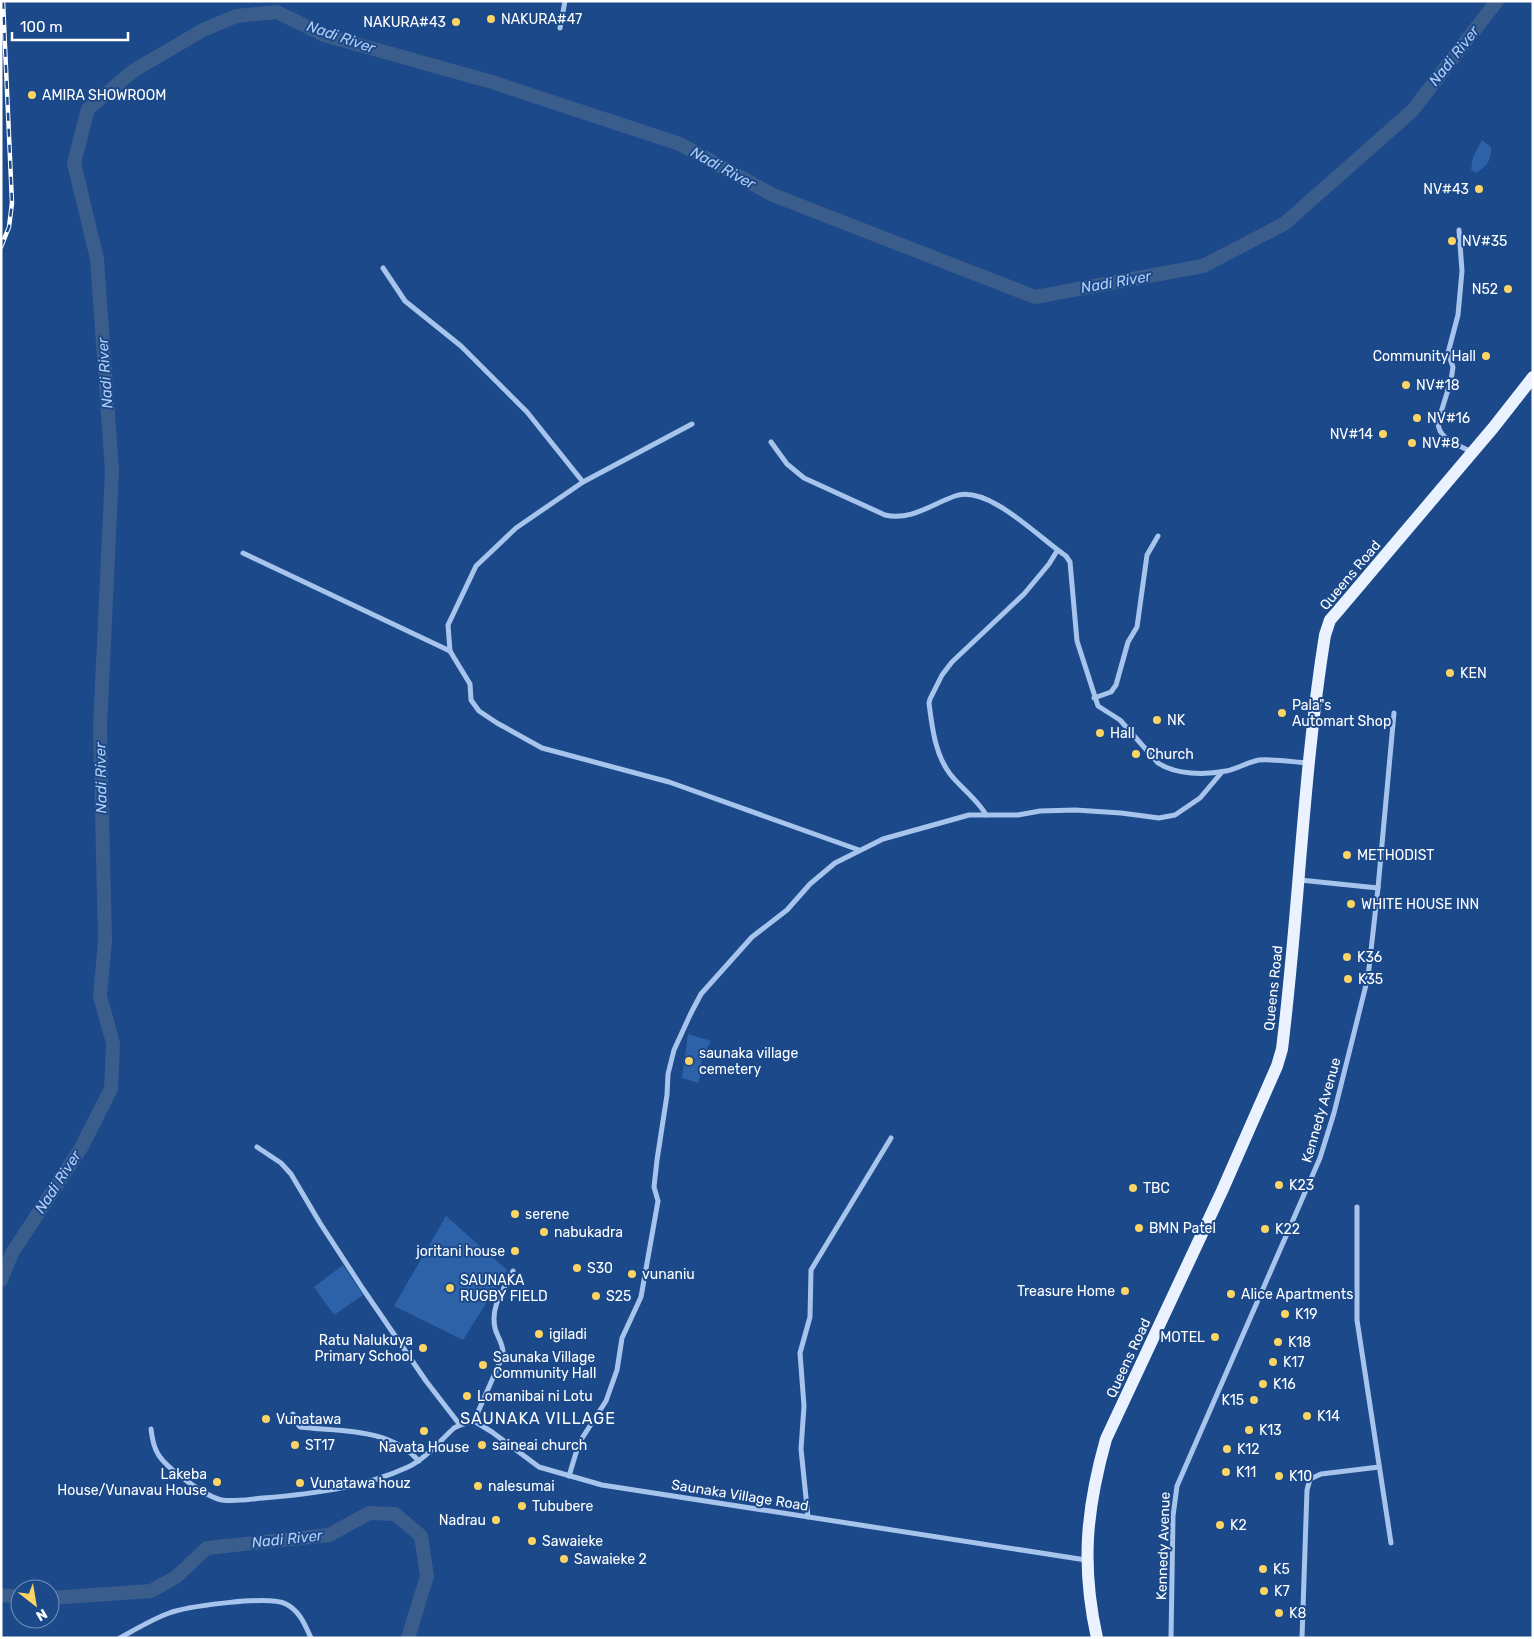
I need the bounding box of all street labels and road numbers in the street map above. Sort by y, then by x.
street label: Queens Road [1316,537,1384,614]
street label: Queens Road [1261,944,1286,1032]
street label: Kennedy Avenue [1298,1056,1345,1165]
street label: Queens Road [1103,1316,1154,1401]
street label: Saunaka Village Road [670,1476,810,1515]
street label: Kennedy Avenue [1153,1491,1174,1600]

